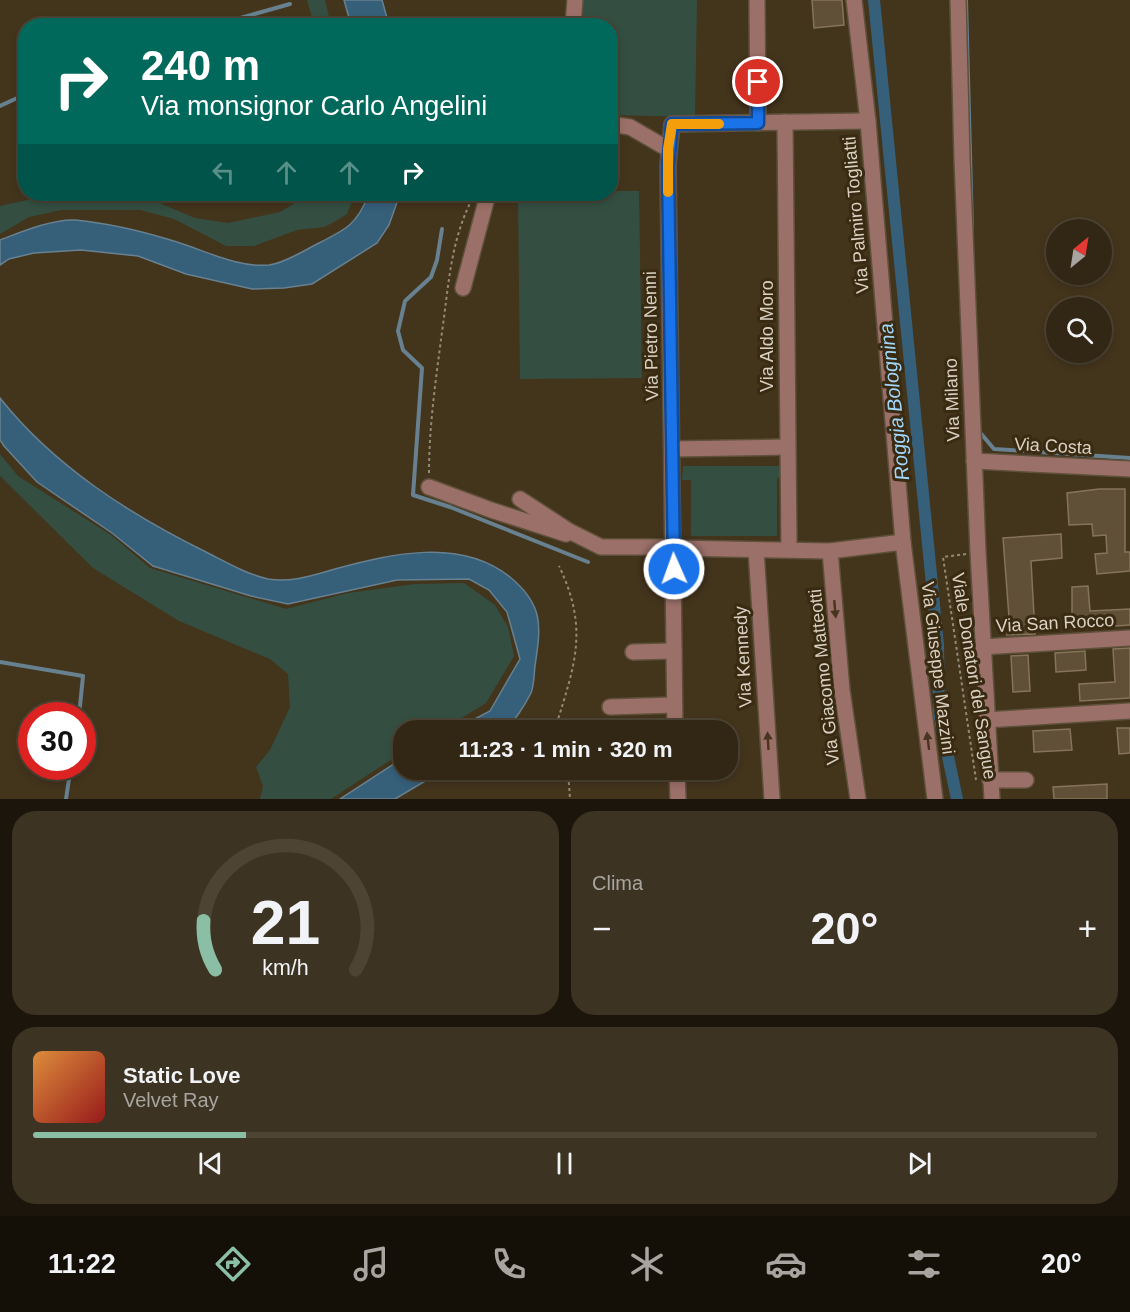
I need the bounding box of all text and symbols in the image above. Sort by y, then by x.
icon: right [42,42,120,120]
text: 240 m [141,42,260,89]
pin [732,56,783,107]
icon: arrive [741,65,774,98]
text: Via monsignor Carlo Angelini [141,91,487,121]
street label: Via Palmiro Togliatti [839,136,873,294]
icon: left [207,156,240,189]
icon: ahead [270,156,303,189]
icon: ahead [333,156,366,189]
icon: right [396,156,429,189]
north arrow [1046,219,1112,285]
map controls [1046,219,1112,363]
street label: Via Pietro Nenni [640,271,662,401]
street label: Via Aldo Moro [757,280,777,392]
button: search [1046,297,1112,363]
water label: Roggia Bolognina [875,322,913,482]
street label: Via Milano [941,358,963,442]
street label: Via Costa [1014,434,1093,458]
position arrow [642,537,706,601]
street label: Viale Donatori del Sangue [948,571,1000,781]
street label: Via Giuseppe Mazzini [917,581,959,755]
street label: Via Giacomo Matteotti [805,588,843,766]
one-way arrow [830,600,840,619]
street label: Via Kennedy [730,606,756,708]
street label: Via San Rocco [995,610,1115,636]
speed limit sign: 30 [18,702,96,780]
one-way arrow [763,731,773,750]
one-way arrow [923,731,932,750]
text: 11:23 · 1 min · 320 m [459,737,673,762]
text: Clima [592,872,643,894]
text: 21 [251,888,320,957]
text: 20° [810,903,879,954]
text: − [592,910,611,947]
text: + [1078,910,1097,947]
text: km/h [262,956,309,980]
text: Static Love [123,1063,240,1088]
text: Velvet Ray [123,1089,219,1111]
icon: previous [194,1147,227,1180]
icon: pause [548,1147,581,1180]
icon: next [903,1147,936,1180]
icon: directions [212,1243,254,1285]
icon: music [350,1243,392,1285]
icon: phone [488,1243,530,1285]
icon: climate [626,1243,668,1285]
icon: car [765,1243,807,1285]
icon: filters [903,1243,945,1285]
text: 11:22 [48,1249,116,1279]
text: 20° [1041,1249,1082,1279]

